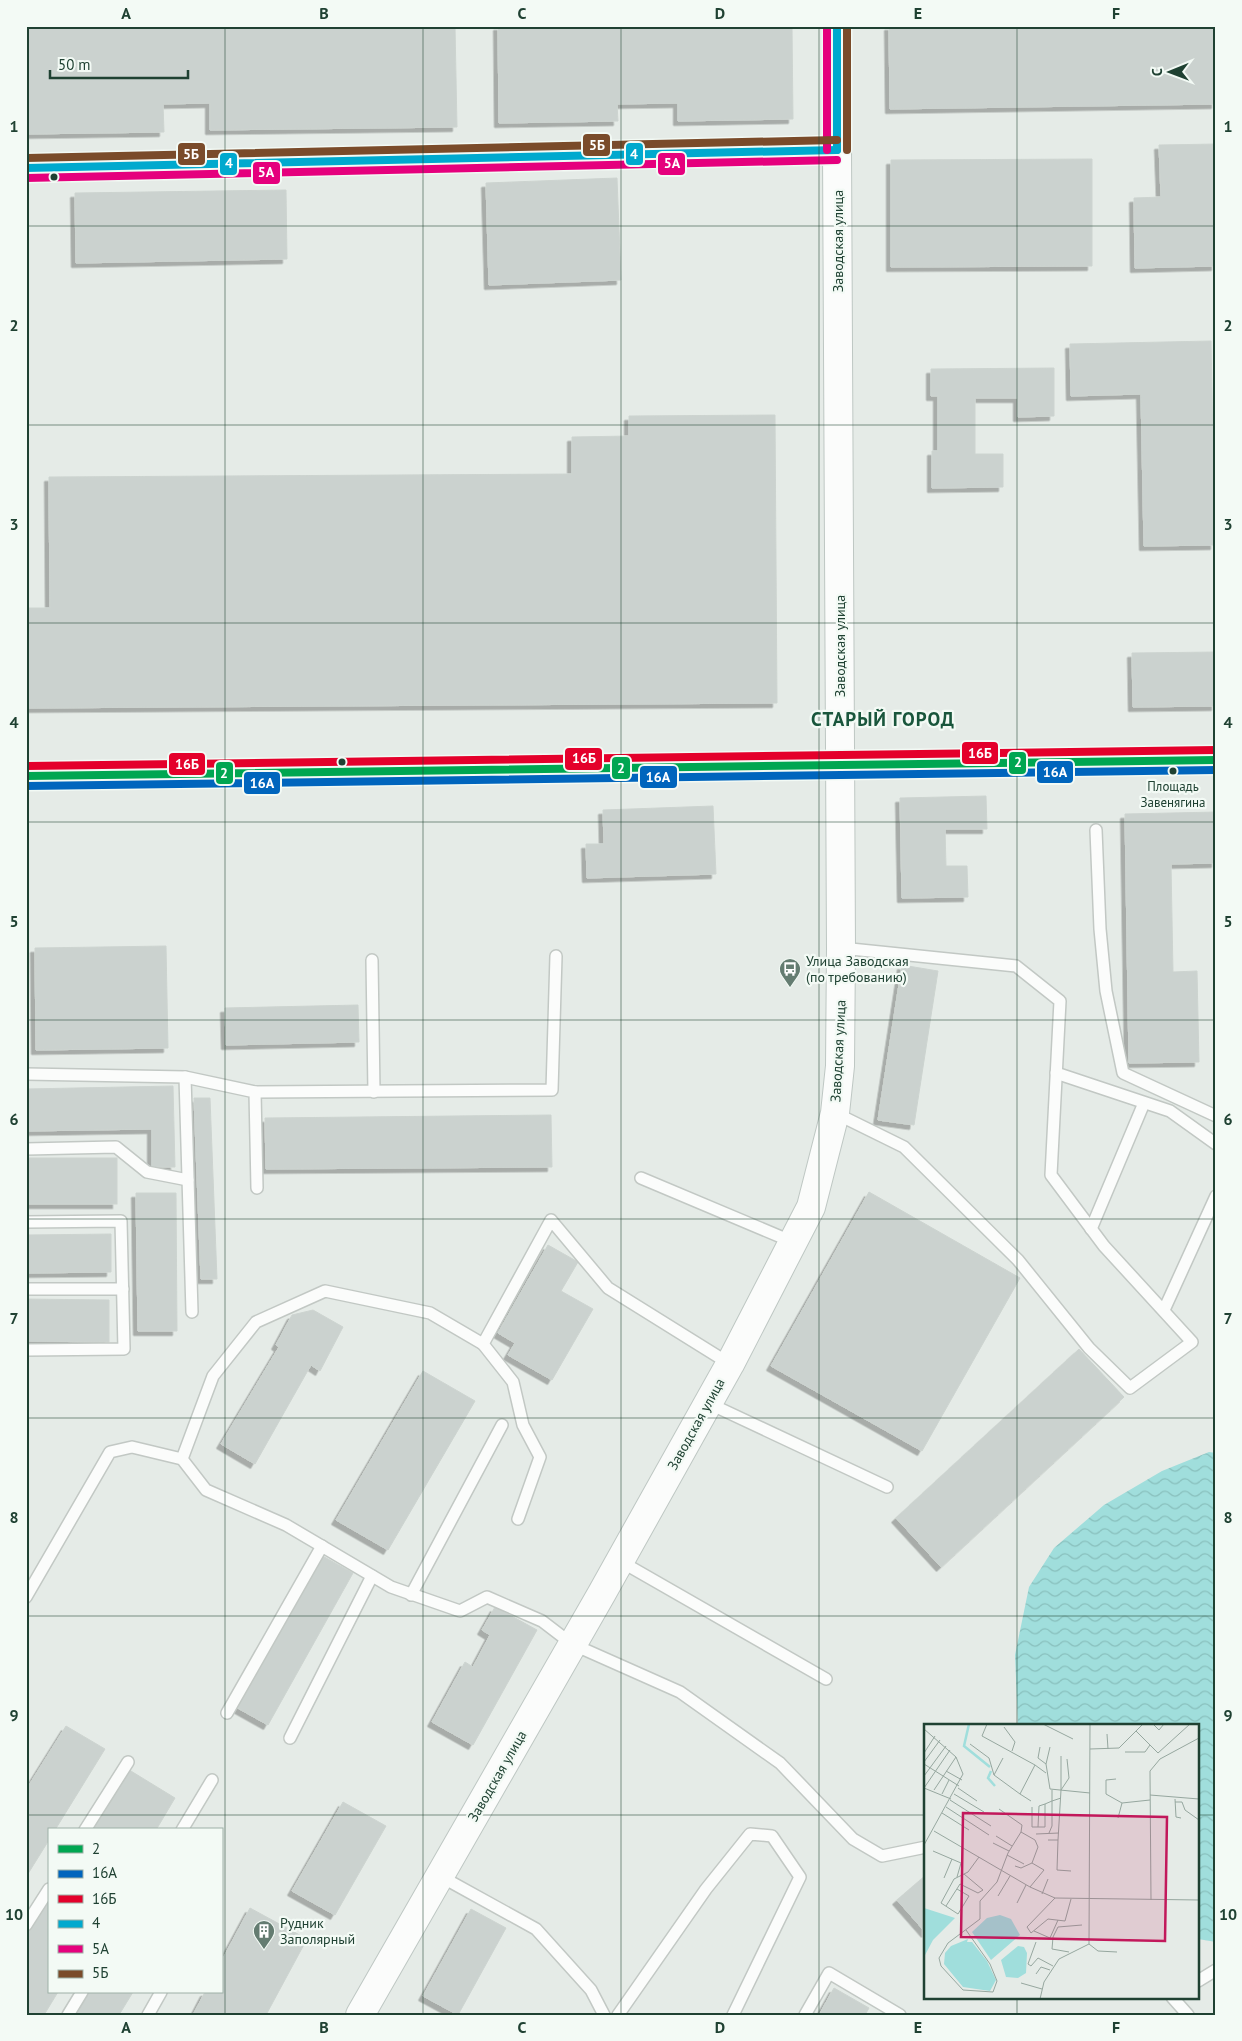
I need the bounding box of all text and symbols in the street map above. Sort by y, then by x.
text: A [121,3,131,23]
text: B [319,3,329,23]
text: C [518,3,527,23]
text: D [715,3,725,23]
text: E [914,3,922,23]
text: F [1112,3,1120,23]
scale bar [50,48,188,80]
north arrow [1144,48,1194,98]
text: 50 m [58,55,91,74]
text: С [1148,68,1166,76]
text: 1 [9,116,19,136]
text: 1 [1223,116,1233,136]
line badge: 5Б [582,133,611,157]
text: 5Б [589,136,605,154]
line badge: 5Б [177,142,206,166]
line badge: 4 [625,142,644,166]
text: 5Б [183,145,199,163]
text: 4 [630,145,638,163]
line badge: 4 [219,152,238,176]
line badge: 5А [657,152,686,176]
text: 4 [225,154,233,172]
text: 5А [664,154,681,172]
line badge: 5А [252,161,281,185]
text: 5А [258,163,275,181]
unlabelled marker [49,172,59,182]
street label: Заводская улица [829,190,847,292]
text: 2 [9,315,19,335]
text: 2 [1223,315,1233,335]
text: 3 [9,514,19,534]
text: 3 [1223,514,1233,534]
street label: Заводская улица [831,595,849,697]
district label: СТАРЫЙ ГОРОД [811,707,955,731]
text: 4 [9,712,19,732]
text: 4 [1223,712,1233,732]
line badge: 16Б [961,741,999,765]
text: 16Б [968,744,992,762]
line badge: 16Б [564,747,603,771]
text: 16Б [572,749,596,767]
line badge: 2 [1008,751,1027,775]
line badge: 16Б [168,752,206,776]
text: 2 [1014,753,1022,771]
text: 16Б [175,755,199,773]
line badge: 2 [611,756,631,780]
unlabelled marker [337,757,347,767]
text: 2 [617,759,625,777]
line badge: 16А [1036,760,1074,784]
line badge: 2 [215,761,234,785]
text: 16А [1043,763,1068,781]
text: 2 [220,764,228,782]
line badge: 16А [639,765,678,789]
marker: Площадь Завенягина [1168,766,1178,776]
text: 16А [646,768,671,786]
line badge: 16А [243,771,281,795]
text: 16А [250,774,275,792]
place label: Площадь Завенягина [1140,778,1206,811]
text: 5 [9,911,19,931]
text: 5 [1223,911,1233,931]
place label: Улица Заводская (по требованию) [806,952,909,986]
bus stop icon: Улица Заводская (по требованию) [778,957,802,988]
street label: Заводская улица [826,999,850,1103]
text: 6 [9,1109,19,1129]
text: 6 [1223,1109,1233,1129]
text: 7 [9,1308,19,1328]
text: 7 [1223,1308,1233,1328]
street label: Заводская улица [663,1375,729,1473]
text: 8 [9,1507,19,1527]
text: 8 [1223,1507,1233,1527]
text: 9 [9,1705,19,1725]
text: 9 [1223,1705,1233,1725]
inset map [924,1724,1200,1998]
street label: Заводская улица [464,1727,530,1825]
legend [48,1828,222,1994]
text: 2 [92,1839,100,1858]
text: 16А [92,1863,117,1882]
text: 16Б [92,1889,117,1908]
text: 10 [5,1904,23,1924]
text: 10 [1219,1904,1237,1924]
text: 4 [92,1913,100,1932]
place label: Рудник Заполярный [280,1914,355,1948]
building icon: Рудник Заполярный [252,1919,276,1950]
text: 5А [92,1939,109,1958]
text: 5Б [92,1963,108,1982]
text: A [121,2017,131,2037]
text: B [319,2017,329,2037]
text: C [518,2017,527,2037]
text: D [715,2017,725,2037]
text: E [914,2017,922,2037]
text: F [1112,2017,1120,2037]

